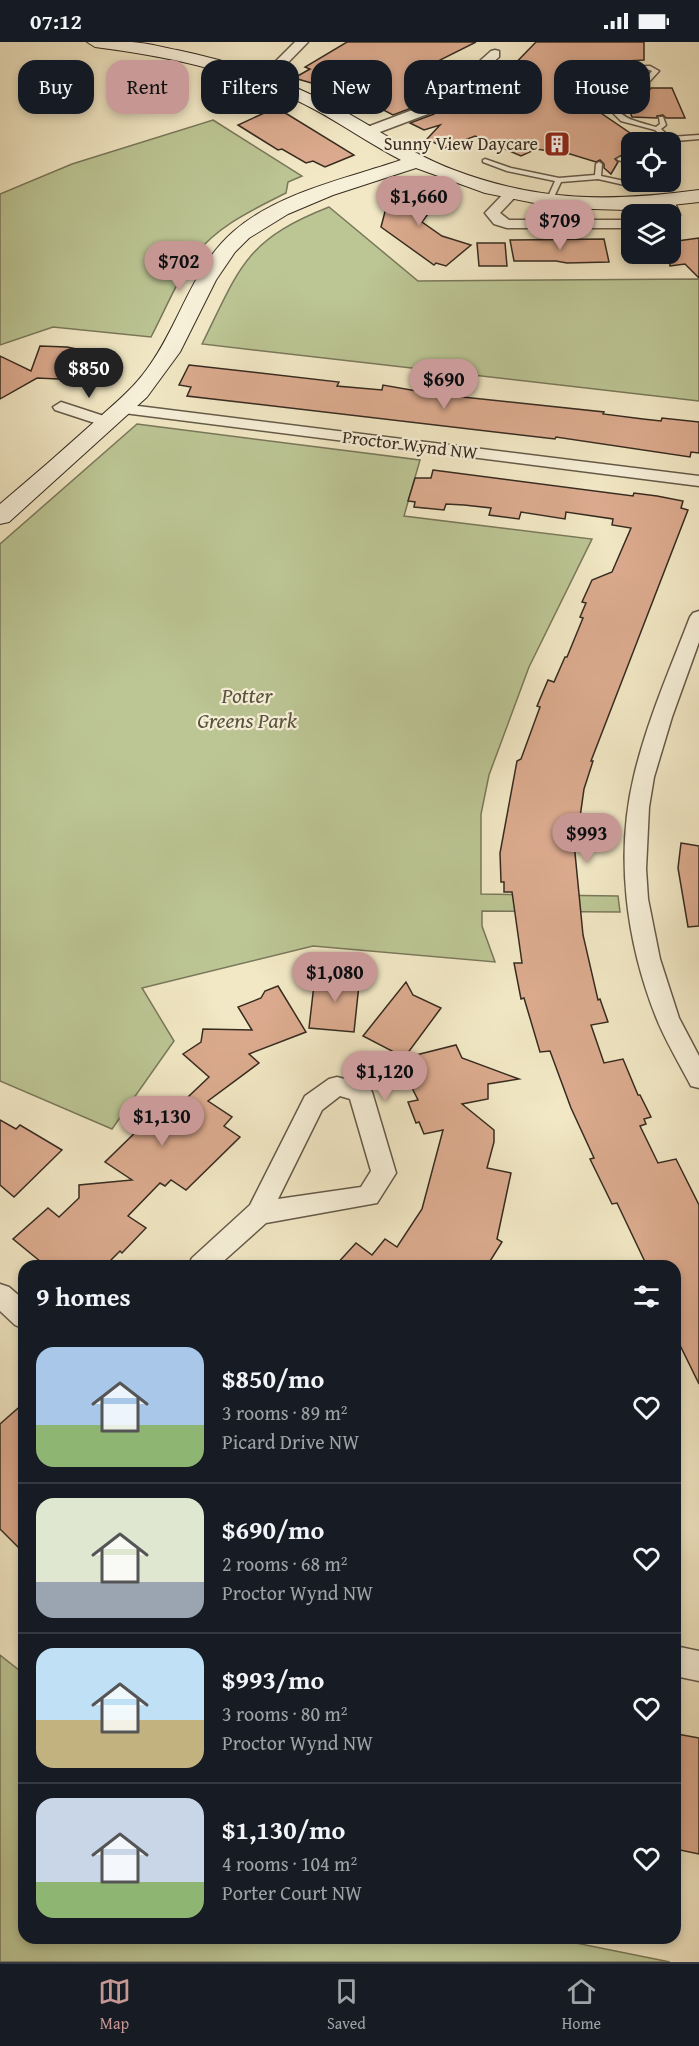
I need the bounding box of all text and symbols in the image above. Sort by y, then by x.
text: 07:12 [30,5,82,37]
chip: Buy [18,60,94,114]
chip: Rent [106,60,189,114]
chip: Filters [201,60,299,114]
chip: New [311,60,392,114]
chip: Apartment [404,60,542,114]
chip: House [554,60,650,114]
building icon: Sunny View Daycare [542,129,572,159]
place label: Sunny View Daycare [384,130,538,157]
map controls [621,132,681,264]
button: locate [621,132,681,192]
pin: $1,660 [370,176,468,227]
text: $1,660 [390,181,448,210]
pin: $709 [524,200,596,251]
button: layers [621,204,681,264]
text: $709 [539,205,581,234]
pin: $702 [143,241,215,292]
text: $702 [158,246,200,275]
pin: $850 [53,348,125,399]
text: $850 [68,353,110,382]
pin: $690 [408,359,480,410]
text: $690 [423,364,465,393]
street label: Proctor Wynd NW [341,423,480,466]
park label: Potter Greens Park [197,679,298,736]
pin: $993 [551,813,623,864]
text: $993 [566,818,608,847]
pin: $1,080 [286,952,384,1003]
text: $1,080 [306,957,364,986]
pin: $1,120 [336,1051,434,1102]
text: $1,120 [356,1056,414,1085]
pin: $1,130 [113,1096,211,1147]
text: $1,130 [133,1101,191,1130]
text: 9 homes [36,1277,131,1316]
icon: filters [630,1280,663,1313]
text: $850/mo [222,1359,324,1398]
icon: home [84,1371,156,1443]
icon: heart [630,1391,663,1424]
text: 3 rooms · 89 m² [222,1398,348,1427]
text: Picard Drive NW [222,1427,359,1456]
text: $690/mo [222,1510,324,1549]
icon: home [84,1522,156,1594]
icon: heart [630,1542,663,1575]
text: 2 rooms · 68 m² [222,1549,348,1578]
text: Proctor Wynd NW [222,1578,373,1607]
text: $993/mo [222,1660,324,1699]
icon: home [84,1672,156,1744]
icon: heart [630,1692,663,1725]
text: 3 rooms · 80 m² [222,1699,348,1728]
text: Proctor Wynd NW [222,1728,373,1757]
text: $1,130/mo [222,1810,345,1849]
icon: home [84,1822,156,1894]
icon: heart [630,1842,663,1875]
text: 4 rooms · 104 m² [222,1849,357,1878]
text: Porter Court NW [222,1878,362,1907]
tab: Map [98,1975,131,2035]
tab: Saved [327,1975,366,2035]
tab: Home [562,1975,601,2035]

